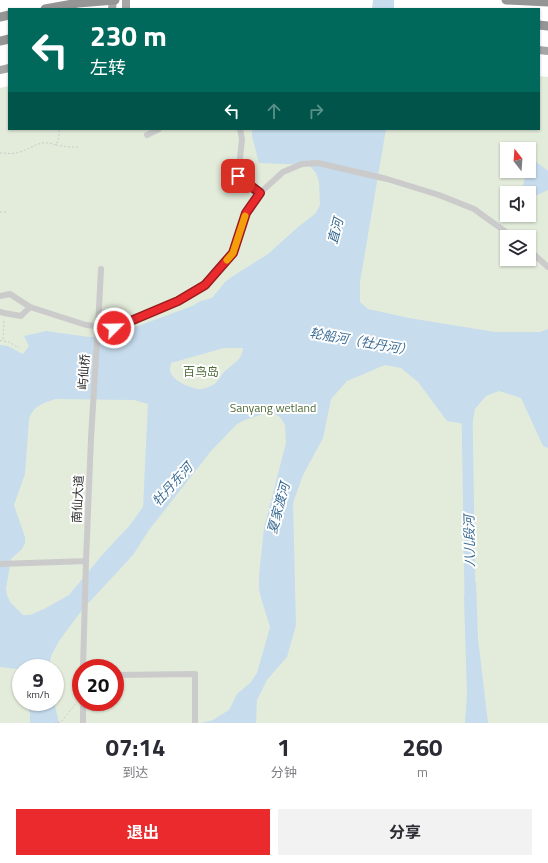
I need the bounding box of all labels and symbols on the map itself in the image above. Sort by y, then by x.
north arrow [500,142,536,178]
pin [221,159,255,193]
water label: 直河 [322,213,349,246]
position arrow [93,307,135,349]
water label: 轮船河（牡丹河） [308,322,414,360]
street label: 屿仙桥 [73,353,94,391]
park label: 百鸟岛 [183,362,219,381]
park label: Sanyang wetland [230,398,316,417]
water label: 牡丹东河 [147,456,199,510]
street label: 南仙大道 [67,475,88,523]
water label: 夏家渡河 [262,477,295,536]
water label: 八儿段河 [458,512,479,567]
speed limit sign: 20 [72,659,124,711]

